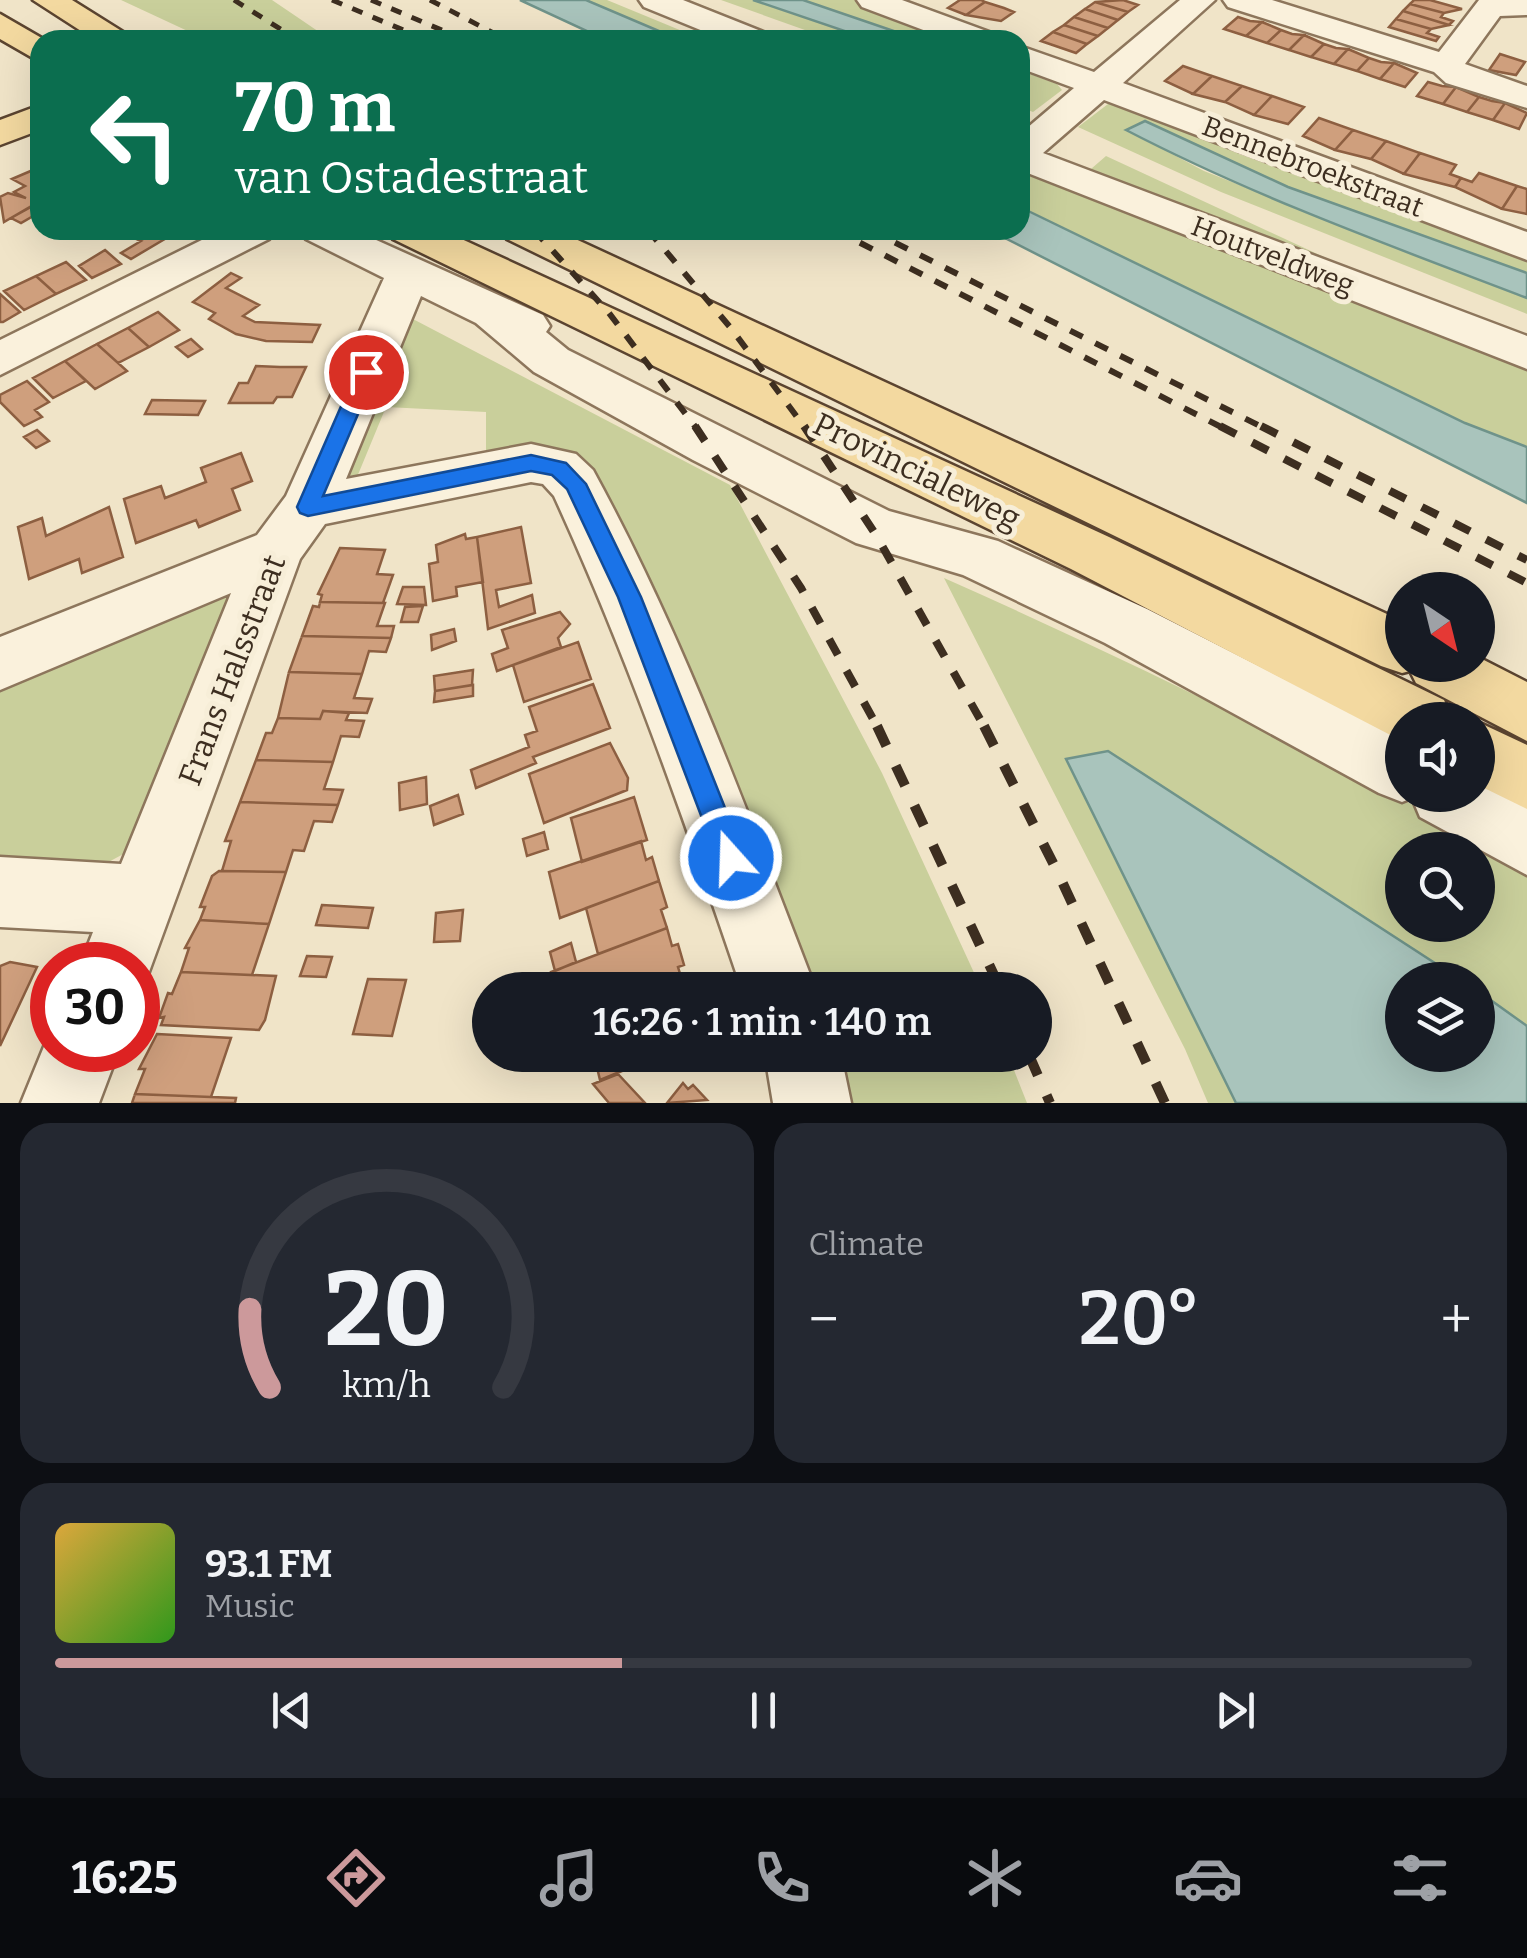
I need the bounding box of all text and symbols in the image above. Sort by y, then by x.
text: 70 m [235,66,395,150]
icon: left [70,70,200,200]
street label: Bennebroekstraat [1198,109,1428,224]
text: van Ostadestraat [235,151,588,205]
street label: Houtveldweg [1187,209,1359,302]
pin [324,330,409,415]
icon: arrive [339,345,394,400]
street label: Provincialeweg [807,404,1027,538]
street label: Frans Halsstraat [171,549,294,791]
north arrow [1385,572,1495,682]
map controls [1385,572,1495,1072]
button: sound [1385,702,1495,812]
position arrow [679,806,783,910]
button: search [1385,832,1495,942]
speed limit sign: 30 [30,942,160,1072]
button: layers [1385,962,1495,1072]
text: 16:26 · 1 min · 140 m [593,999,931,1045]
text: Climate [809,1225,924,1263]
text: 20 [324,1248,449,1373]
text: 20° [1079,1274,1201,1364]
text: − [809,1287,839,1353]
text: + [1441,1287,1472,1353]
text: km/h [343,1364,431,1406]
text: 93.1 FM [205,1541,332,1587]
text: Music [205,1587,295,1625]
icon: previous [264,1683,319,1738]
icon: pause [736,1683,791,1738]
icon: next [1208,1683,1263,1738]
icon: directions [321,1843,391,1913]
icon: music [534,1843,604,1913]
icon: phone [747,1843,817,1913]
icon: climate [960,1843,1030,1913]
icon: car [1173,1843,1243,1913]
icon: filters [1385,1843,1455,1913]
text: 16:25 [71,1851,178,1905]

